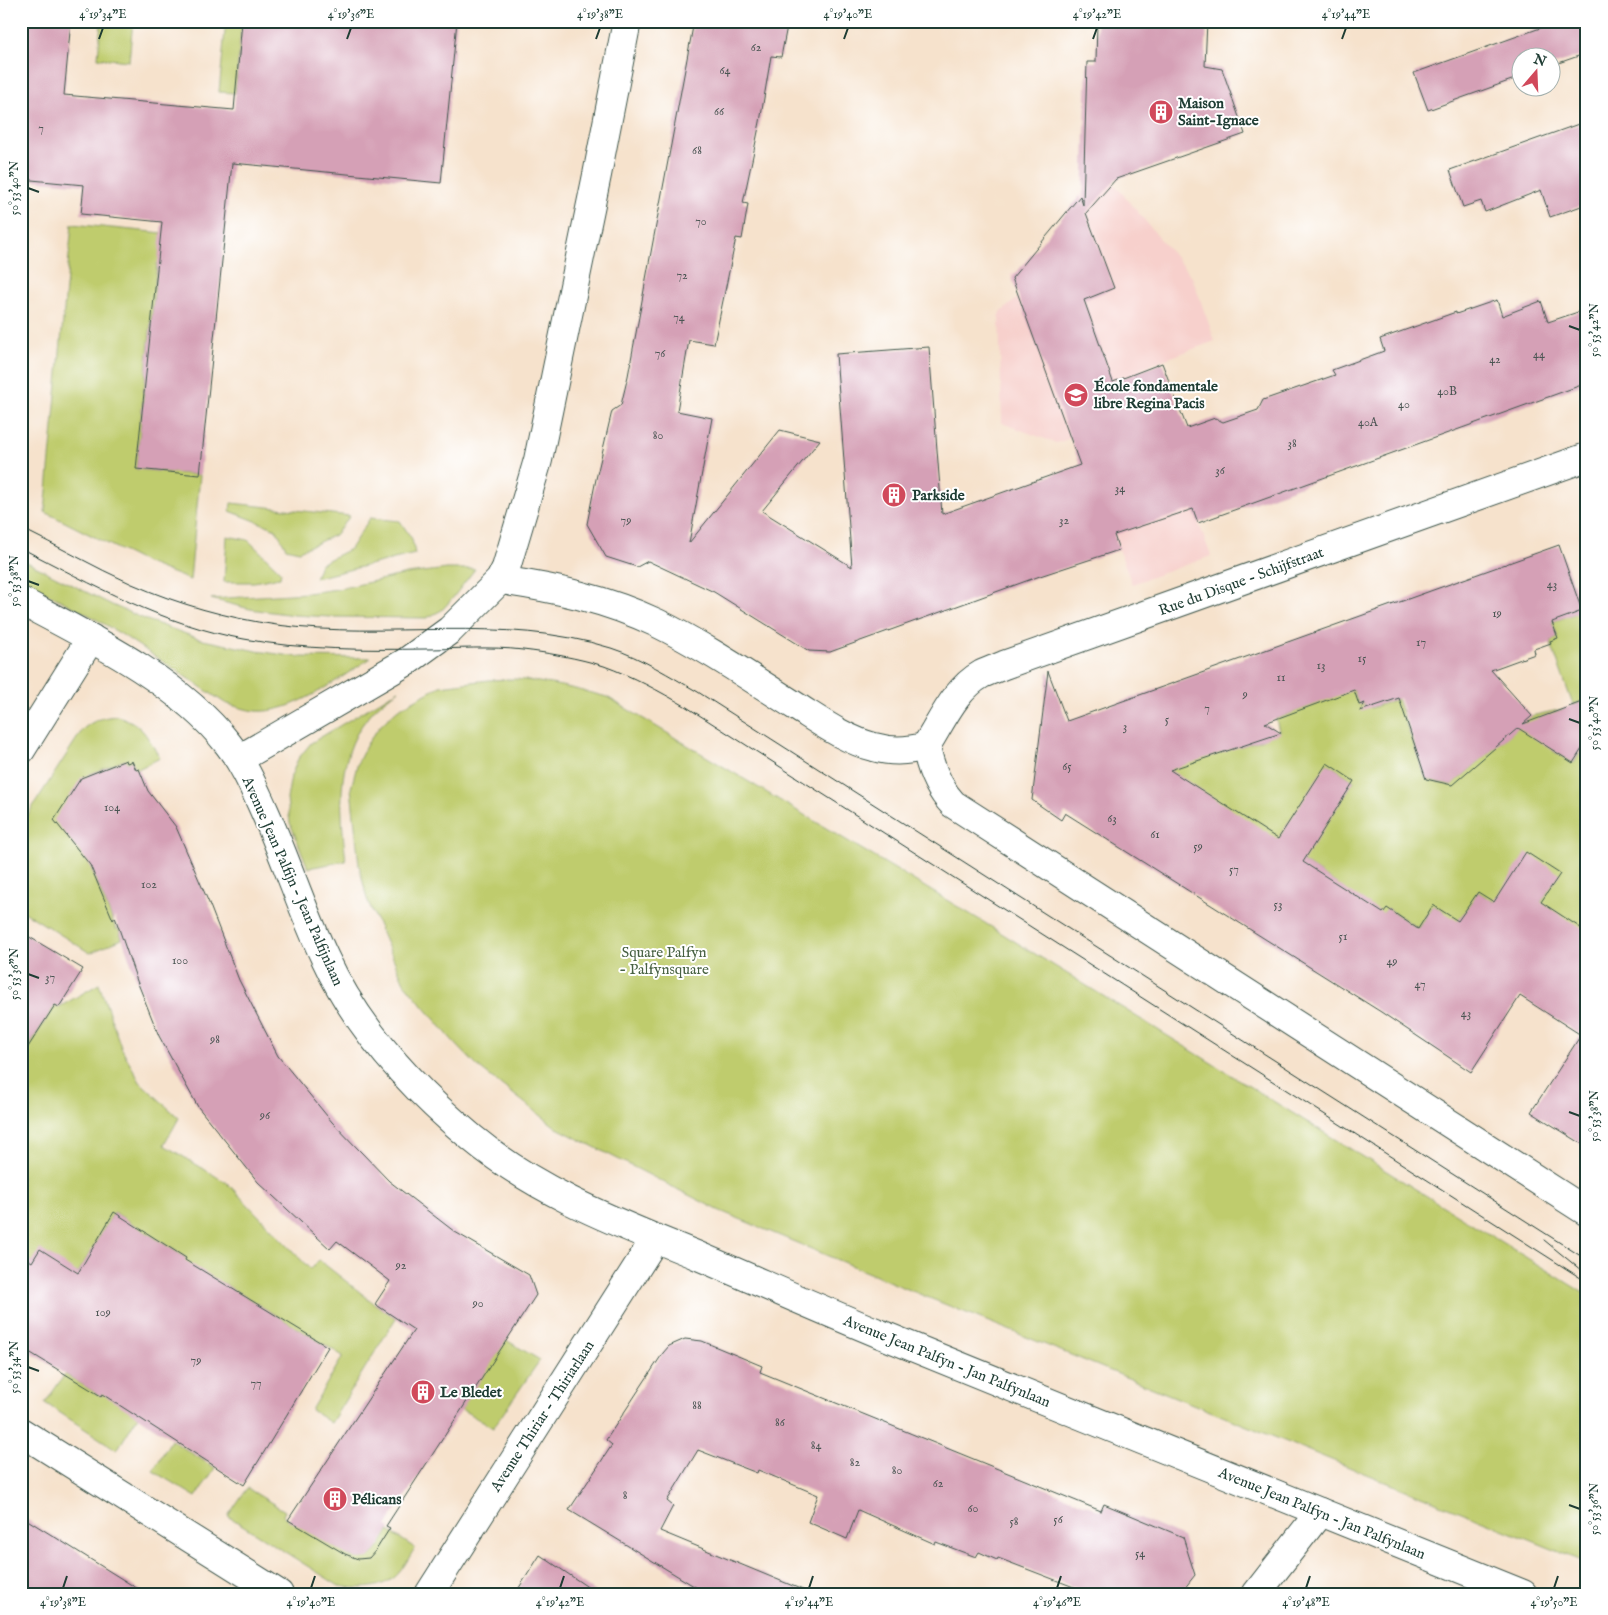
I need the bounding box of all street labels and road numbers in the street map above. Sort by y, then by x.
street label: Rue du Disque - Schijfstraat [1156,543,1326,620]
street label: Avenue Jean Palfijn - Jean Palfijnlaan [237,773,347,989]
street label: Avenue Jean Palfyn - Jan Palfynlaan [840,1311,1053,1412]
street label: Avenue Thiriar - Thiriarlaan [486,1337,599,1496]
street label: Avenue Jean Palfyn - Jan Palfynlaan [1215,1463,1428,1564]

